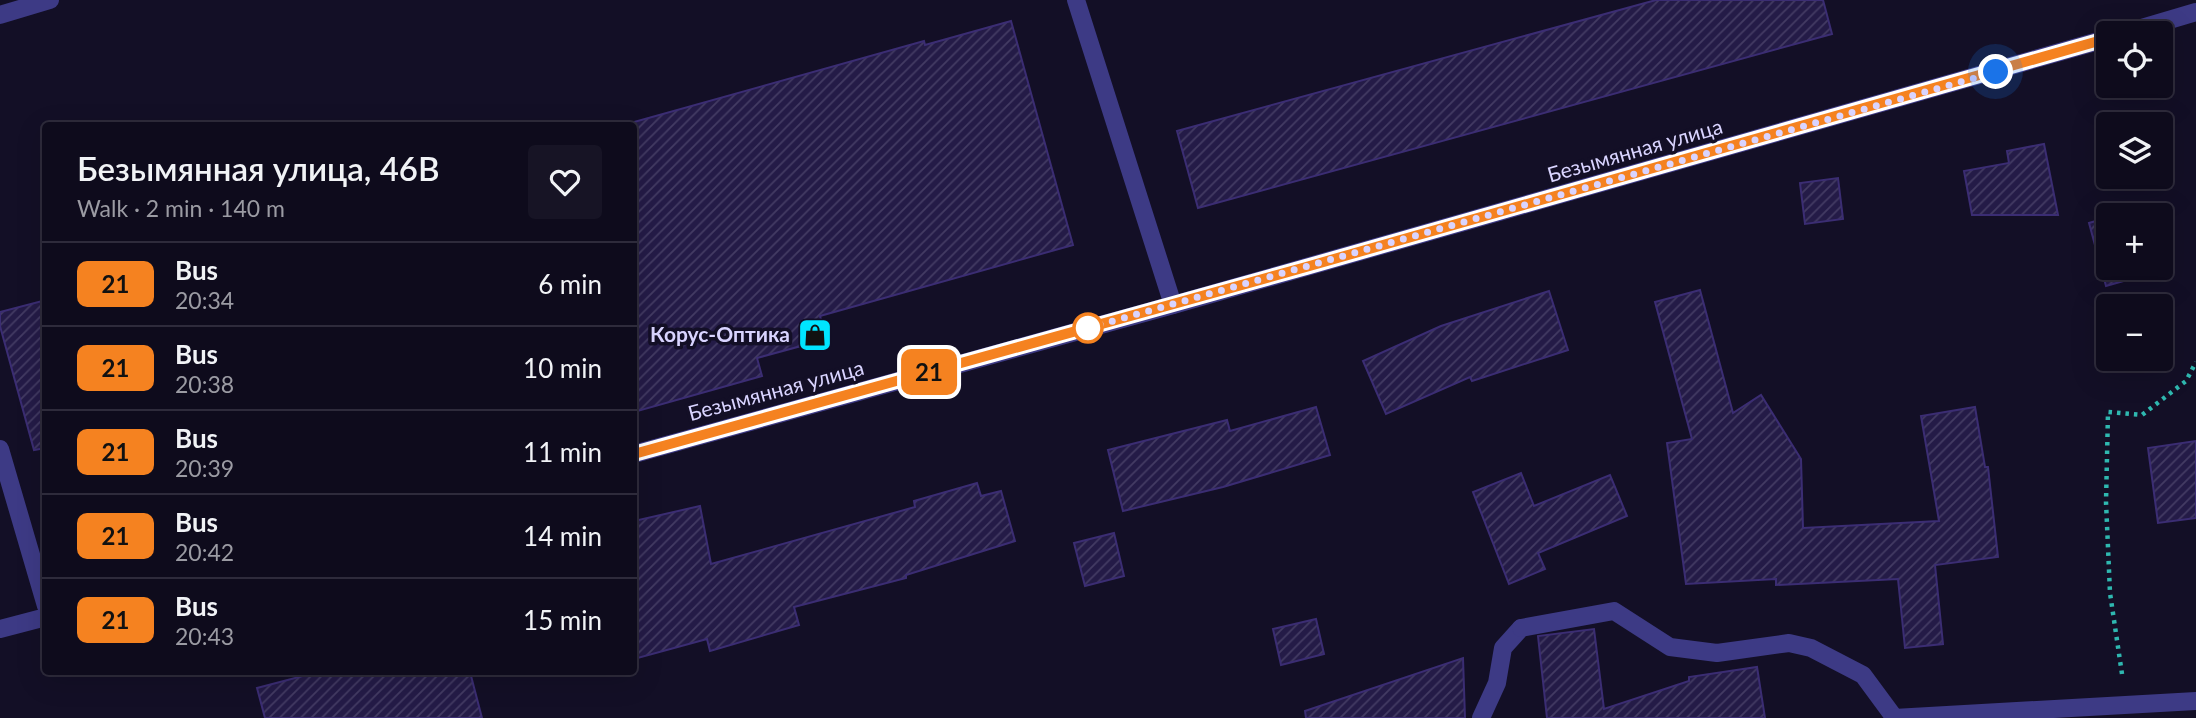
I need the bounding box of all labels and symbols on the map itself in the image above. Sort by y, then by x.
your location [1978,54,2013,89]
street label: Безымянная улица [1544,113,1725,187]
unlabelled marker [1073,313,1103,343]
shop icon: Корус-Оптика [796,316,834,354]
place label: Корус-Оптика [650,321,790,346]
line badge: 21 [898,349,960,395]
street label: Безымянная улица [685,354,866,425]

